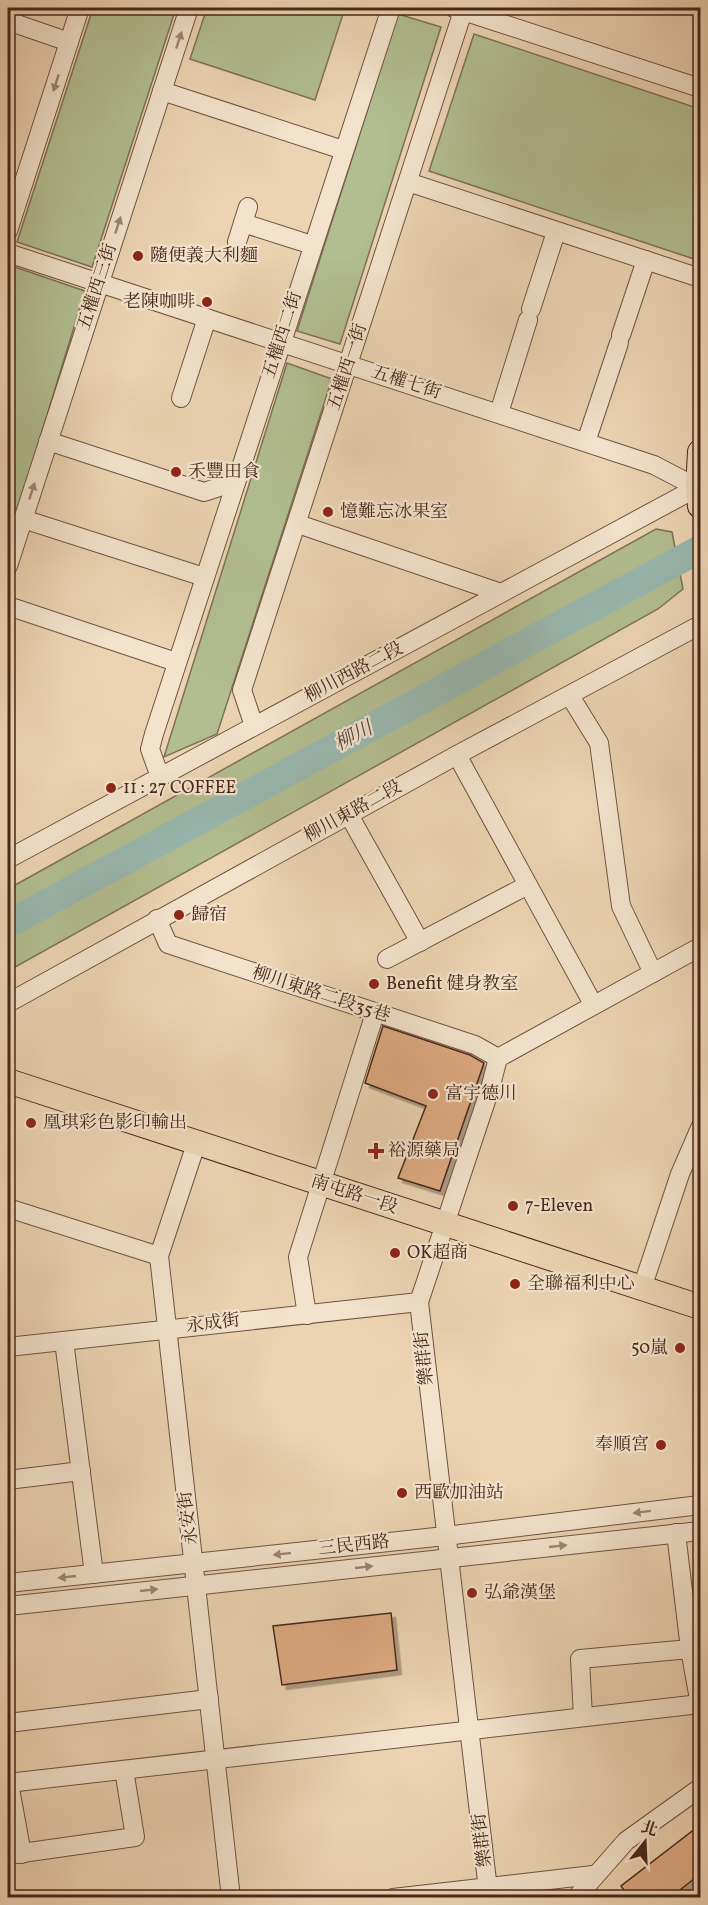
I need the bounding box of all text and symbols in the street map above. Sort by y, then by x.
one-way arrow [174,31,184,49]
one-way arrow [50,74,60,92]
one-way arrow [114,216,124,234]
street label: 五權西三街 [72,240,124,334]
place label: 隨便義大利麵 [150,244,258,269]
marker: 隨便義大利麵 [131,249,145,263]
street label: 五權西二街 [257,288,309,382]
place label: 老陳咖啡 [123,290,195,315]
marker: 老陳咖啡 [200,295,214,309]
street label: 五權西一街 [322,320,374,414]
street label: 五權七街 [368,360,444,406]
place label: 禾豐田食 [188,460,260,485]
marker: 禾豐田食 [169,465,183,479]
one-way arrow [28,482,37,500]
place label: 憶難忘冰果室 [340,500,448,525]
marker: 憶難忘冰果室 [321,505,335,519]
street label: 柳川西路二段 [300,637,408,709]
water label: 柳川 [330,714,380,759]
street label: 柳川東路二段 [300,775,406,849]
place label: 11 : 27 COFFEE [123,776,237,801]
marker: 11 : 27 COFFEE [104,781,118,795]
place label: 歸宿 [191,903,227,928]
marker: 歸宿 [172,908,186,922]
street label: 柳川東路二段35巷 [249,961,393,1029]
place label: Benefit 健身教室 [386,972,518,997]
marker: Benefit 健身教室 [367,977,381,991]
place label: 富宇德川 [445,1082,517,1107]
marker: 富宇德川 [426,1087,440,1101]
place label: 凰琪彩色影印輸出 [43,1111,187,1136]
marker: 凰琪彩色影印輸出 [24,1116,38,1130]
place label: 裕源藥局 [388,1139,460,1164]
marker: 裕源藥局 [369,1144,383,1158]
street label: 南屯路一段 [307,1169,401,1221]
place label: 7-Eleven [525,1194,593,1219]
marker: 7-Eleven [506,1199,520,1213]
place label: OK超商 [407,1241,468,1266]
marker: OK超商 [388,1246,402,1260]
place label: 全聯福利中心 [527,1272,635,1297]
marker: 全聯福利中心 [508,1277,522,1291]
street label: 永成街 [185,1308,241,1340]
street label: 樂群街 [410,1330,440,1386]
place label: 50嵐 [631,1336,668,1361]
marker: 50嵐 [673,1341,687,1355]
place label: 奉順宮 [595,1433,649,1458]
marker: 奉順宮 [654,1438,668,1452]
place label: 西歐加油站 [414,1481,504,1506]
marker: 西歐加油站 [395,1486,409,1500]
street label: 永安街 [173,1490,205,1546]
one-way arrow [633,1507,652,1517]
street label: 三民西路 [317,1530,391,1562]
one-way arrow [548,1541,567,1551]
one-way arrow [272,1549,291,1559]
one-way arrow [355,1562,374,1572]
one-way arrow [58,1572,77,1582]
place label: 弘爺漢堡 [484,1581,556,1606]
one-way arrow [140,1585,159,1595]
marker: 弘爺漢堡 [465,1586,479,1600]
street label: 樂群街 [467,1812,499,1868]
north arrow [615,1812,675,1872]
text: 北 [638,1817,660,1843]

